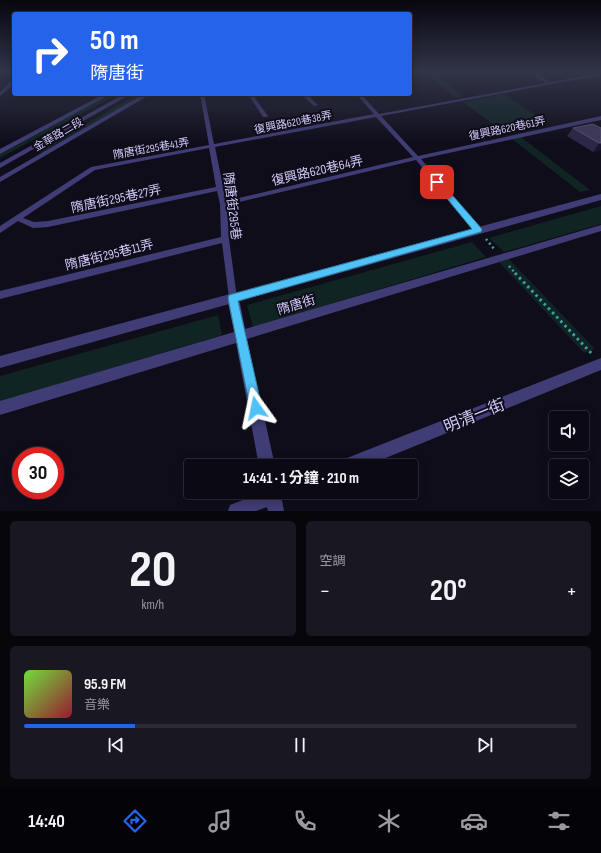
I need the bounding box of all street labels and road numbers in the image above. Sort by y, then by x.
street label: 復興路620巷38弄 [253,109,333,136]
street label: 復興路620巷61弄 [468,114,547,143]
street label: 金華路二段 [31,115,85,154]
street label: 隋唐街295巷41弄 [112,135,190,162]
street label: 復興路620巷64弄 [270,153,364,189]
street label: 隋唐街295巷 [220,171,244,241]
street label: 隋唐街295巷27弄 [70,182,163,216]
street label: 隋唐街295巷11弄 [63,236,155,274]
street label: 隋唐街 [275,292,317,318]
street label: 明清一街 [441,396,508,437]

